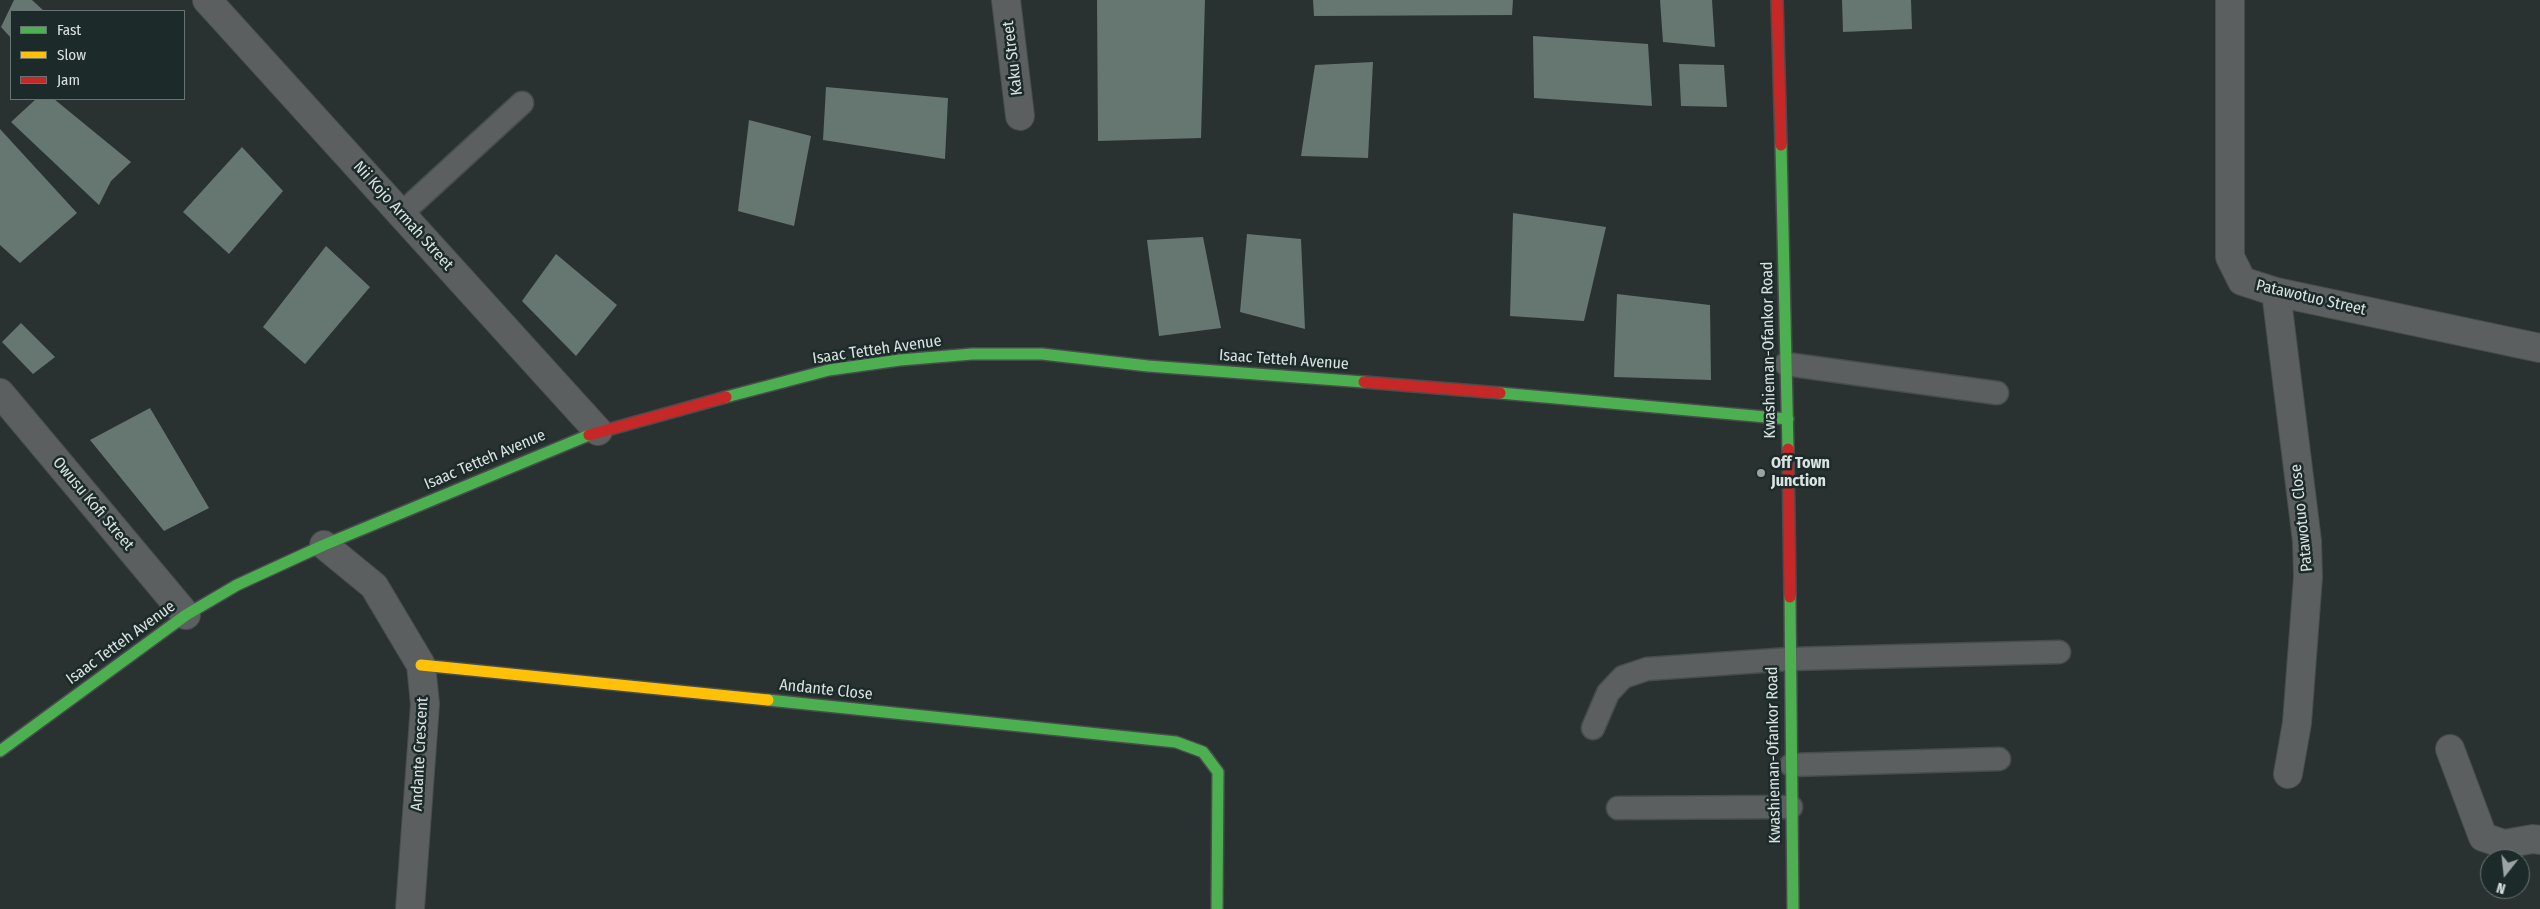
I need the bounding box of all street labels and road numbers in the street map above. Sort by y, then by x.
street label: Kaku Street [999,20,1027,96]
street label: Nii Kojo Armah Street [349,158,457,274]
street label: Kwashieman-Ofankor Road [1758,261,1780,439]
street label: Patawotuo Street [2254,276,2368,320]
street label: Isaac Tetteh Avenue [811,331,943,369]
street label: Isaac Tetteh Avenue [1219,346,1349,374]
street label: Isaac Tetteh Avenue [421,426,549,494]
street label: Owusu Kofi Street [48,453,138,555]
street label: Patawotuo Close [2287,463,2317,573]
street label: Isaac Tetteh Avenue [63,597,179,689]
street label: Kwashieman-Ofankor Road [1763,666,1785,844]
street label: Andante Close [778,676,874,704]
street label: Andante Crescent [407,696,433,812]

